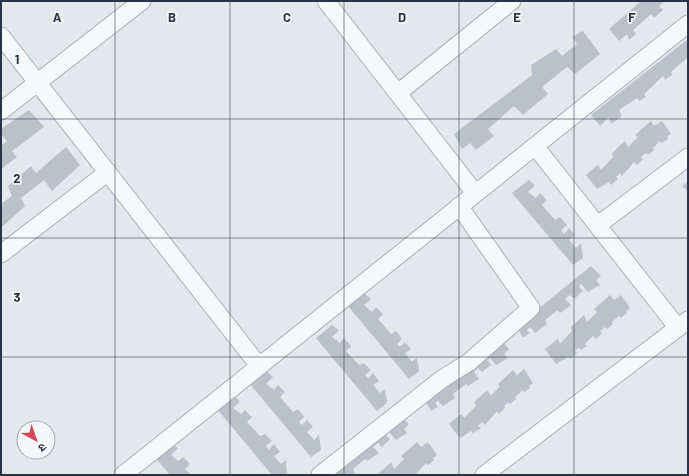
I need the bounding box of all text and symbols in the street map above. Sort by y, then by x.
text: A [53,9,62,25]
text: B [168,9,176,25]
text: C [283,9,291,25]
text: D [398,9,406,25]
text: E [513,9,521,25]
text: F [628,9,636,25]
text: 1 [15,51,19,67]
text: 2 [13,170,21,186]
text: 3 [13,289,21,305]
north arrow [16,420,56,460]
text: उ [36,441,50,455]

